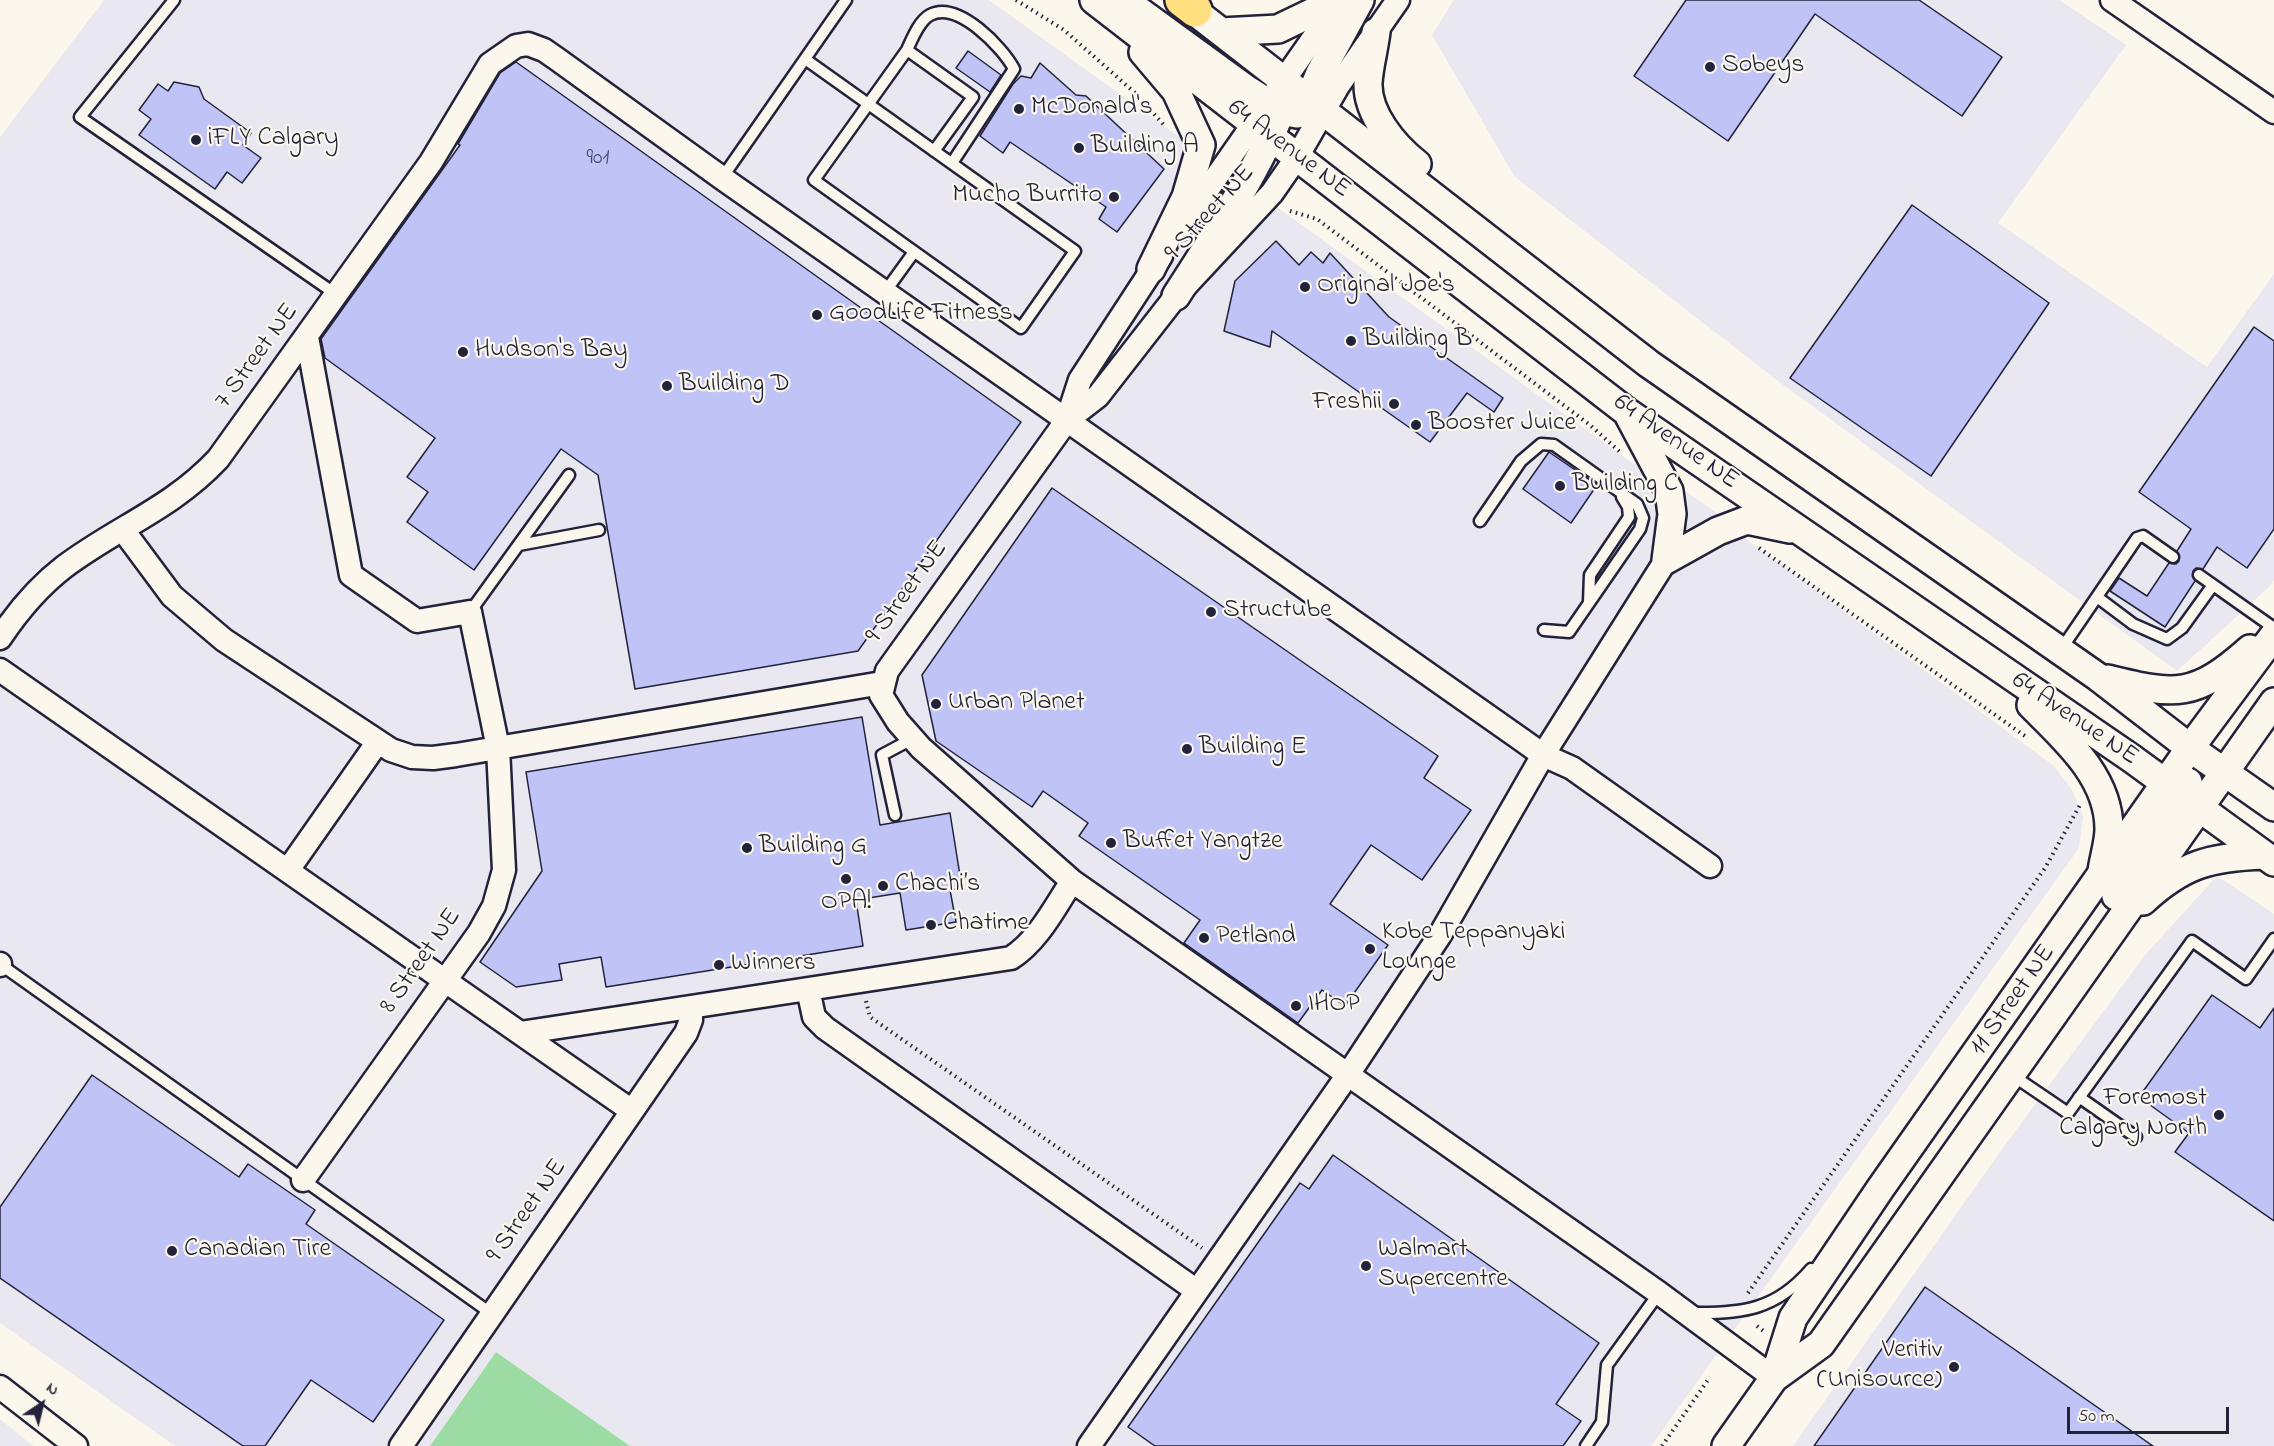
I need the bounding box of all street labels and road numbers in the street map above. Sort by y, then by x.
street label: 64 Avenue NE [1220,94,1356,206]
street label: 9 Street NE [1159,159,1263,269]
street label: 7 Street NE [209,298,307,416]
street label: 64 Avenue NE [1606,388,1744,498]
street label: 9 Street NE [860,535,956,651]
street label: 64 Avenue NE [2005,666,2143,774]
street label: 8 Street NE [374,903,470,1021]
street label: 11 Street NE [1964,939,2064,1063]
street label: 9 Street NE [481,1154,575,1270]

